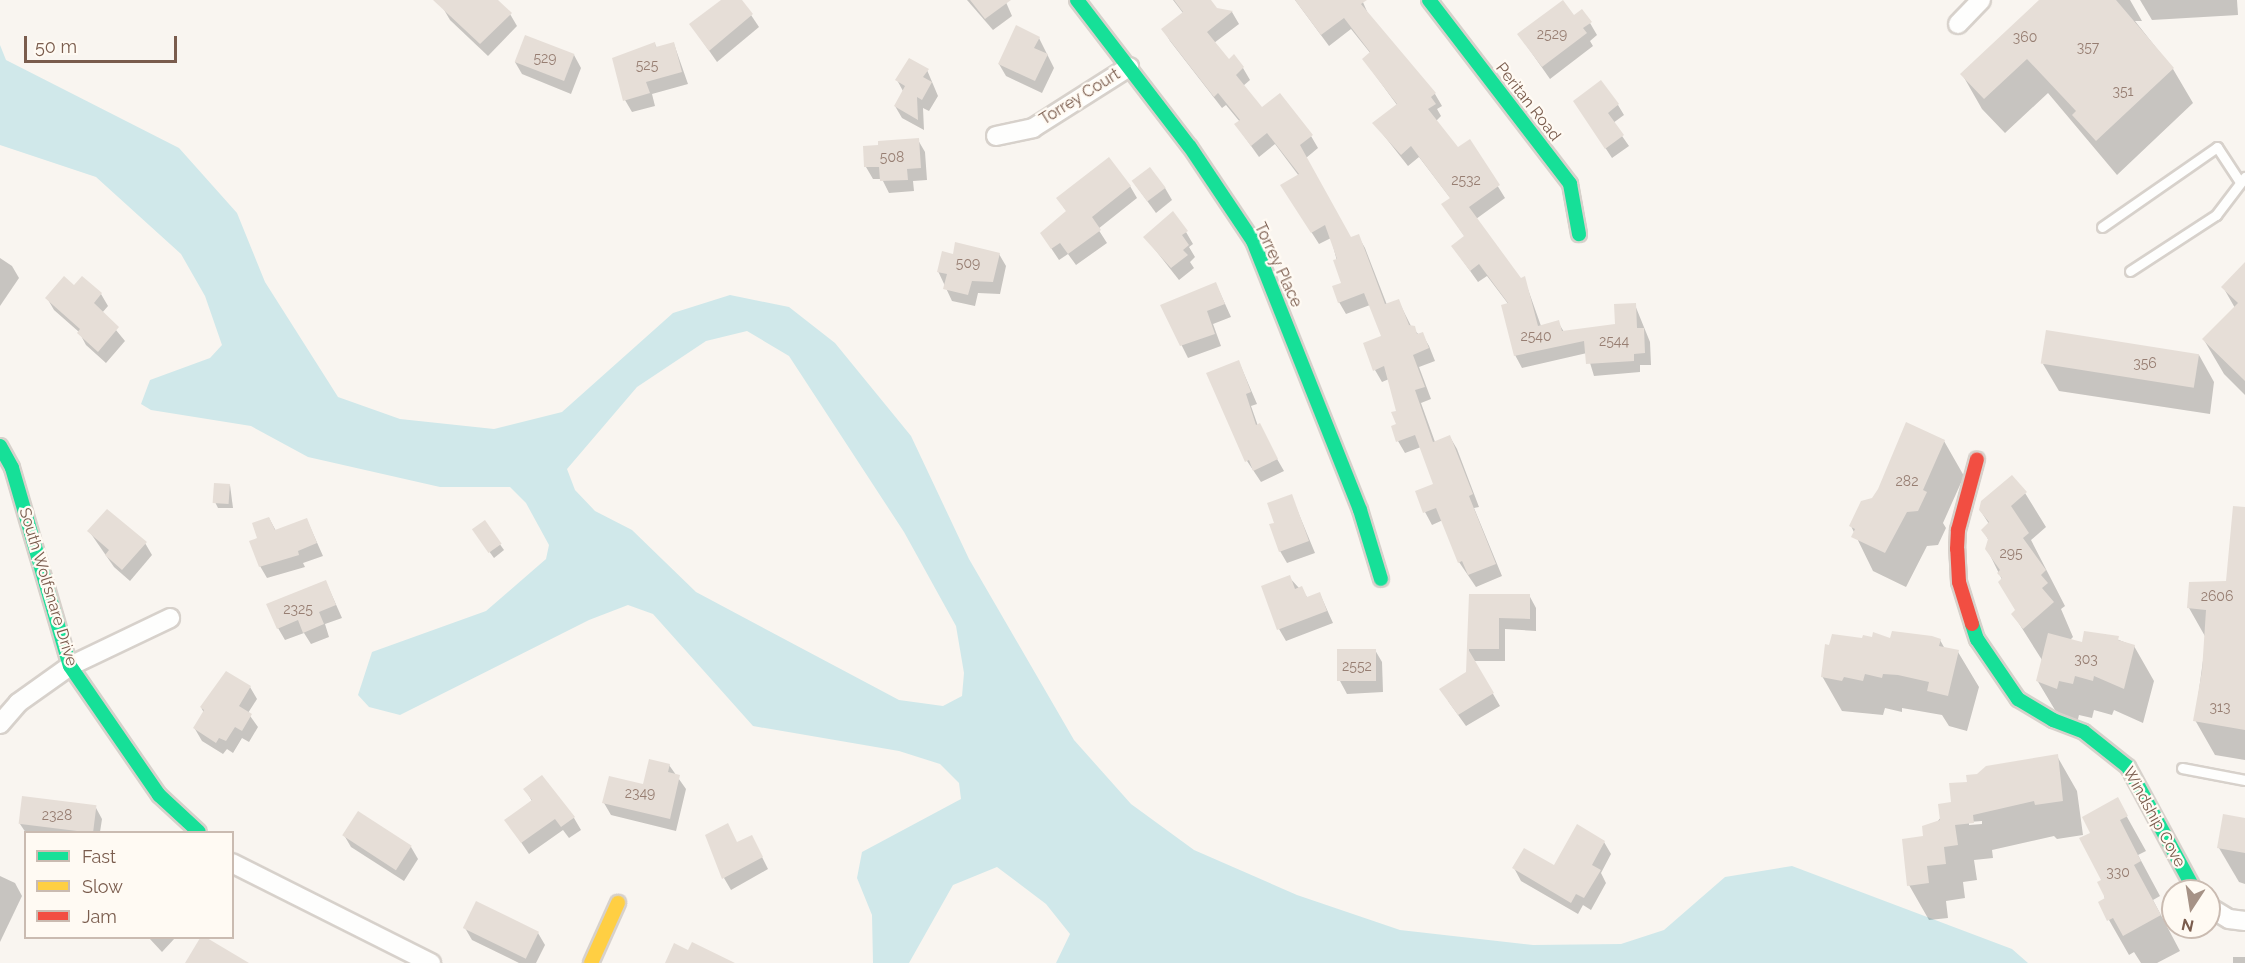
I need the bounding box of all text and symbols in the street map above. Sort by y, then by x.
scale bar [27,24,180,62]
house number: 2529 [1537,26,1567,42]
house number: 360 [2013,29,2037,45]
text: 50 m [35,36,77,57]
house number: 357 [2077,39,2099,55]
house number: 529 [533,50,557,66]
house number: 525 [636,57,658,73]
street label: Peritan Road [1491,59,1565,145]
street label: Torrey Court [1036,65,1124,129]
house number: 351 [2112,83,2134,99]
house number: 508 [880,149,904,165]
house number: 2532 [1451,172,1481,188]
street label: Torrey Place [1250,219,1306,311]
house number: 509 [956,255,980,271]
house number: 2540 [1520,328,1552,344]
house number: 2544 [1599,333,1629,349]
house number: 356 [2133,355,2157,371]
house number: 282 [1896,473,1918,489]
street label: South Wolfsnare Drive [15,505,81,669]
house number: 295 [1999,545,2023,561]
house number: 2606 [2201,588,2233,604]
house number: 2325 [283,601,313,617]
house number: 303 [2074,651,2098,667]
house number: 2552 [1342,658,1372,674]
house number: 313 [2210,699,2230,715]
street label: Windship Cove [2118,763,2190,871]
house number: 2349 [625,785,655,801]
house number: 2328 [42,807,72,823]
legend [24,831,234,939]
text: Fast [82,846,116,867]
house number: 330 [2106,864,2130,880]
text: Slow [82,876,123,897]
north arrow [2161,879,2221,939]
text: Jam [82,906,117,927]
text: N [2180,915,2196,936]

